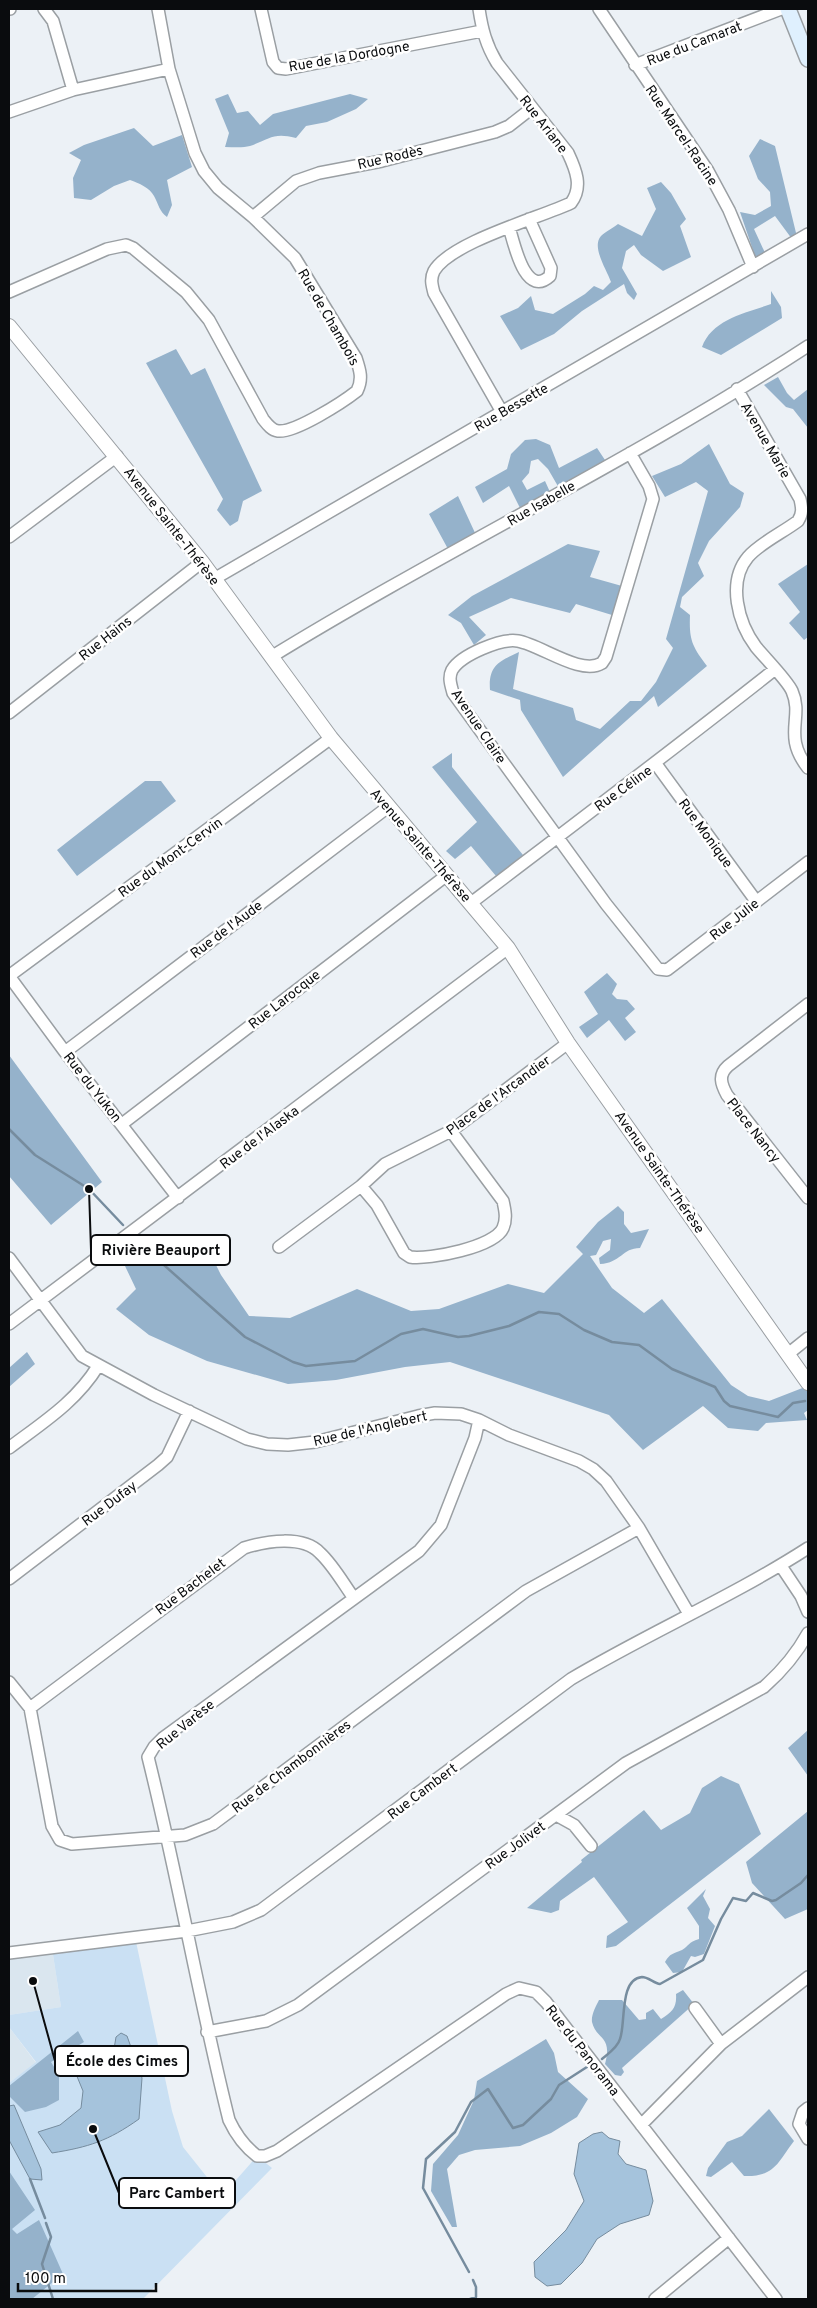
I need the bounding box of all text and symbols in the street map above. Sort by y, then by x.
street label: Rue du Camarat [645,18,744,70]
street label: Rue de la Dordogne [287,38,411,76]
street label: Rue Marcel-Racine [641,82,721,189]
street label: Rue Ariane [515,93,571,157]
street label: Rue Rodès [356,143,425,174]
street label: Rue de Chambois [293,266,362,369]
street label: Rue Bessette [472,380,552,436]
street label: Avenue Marie [736,400,793,482]
street label: Avenue Sainte-Thérèse [119,464,222,589]
street label: Rue Isabelle [505,478,579,531]
street label: Rue Hains [76,613,136,665]
street label: Avenue Claire [447,686,509,767]
street label: Rue Céline [592,763,656,816]
street label: Avenue Sainte-Thérèse [366,785,474,906]
street label: Rue Monique [674,796,736,872]
street label: Rue du Mont-Cervin [115,815,226,902]
street label: Rue Julie [707,896,763,945]
street label: Rue de l'Aude [188,898,266,963]
street label: Rue Larocque [246,967,324,1034]
street label: Rue du Yukon [59,1049,125,1127]
street label: Place de l'Arcandier [443,1052,555,1140]
street label: Place Nancy [722,1095,783,1167]
street label: Rue de l'Alaska [217,1103,303,1173]
street label: Avenue Sainte-Thérèse [610,1108,707,1237]
callout: Rivière Beauport [91,1235,230,1265]
text: Rivière Beauport [102,1242,221,1261]
street label: Rue de l'Anglebert [312,1408,429,1451]
street label: Rue Dufay [79,1478,141,1530]
street label: Rue Bachelet [152,1555,229,1619]
street label: Rue Varèse [153,1697,218,1754]
street label: Rue de Chambonnières [229,1717,355,1818]
street label: Rue Cambert [385,1760,461,1824]
street label: Rue Jolivet [482,1819,549,1874]
street label: Rue du Panorama [541,2002,623,2100]
callout: École des Cimes [55,2046,188,2076]
text: École des Cimes [66,2052,178,2072]
callout: Parc Cambert [119,2178,235,2208]
text: Parc Cambert [129,2185,225,2204]
scale bar [18,2260,155,2292]
text: 100 m [25,2270,66,2289]

